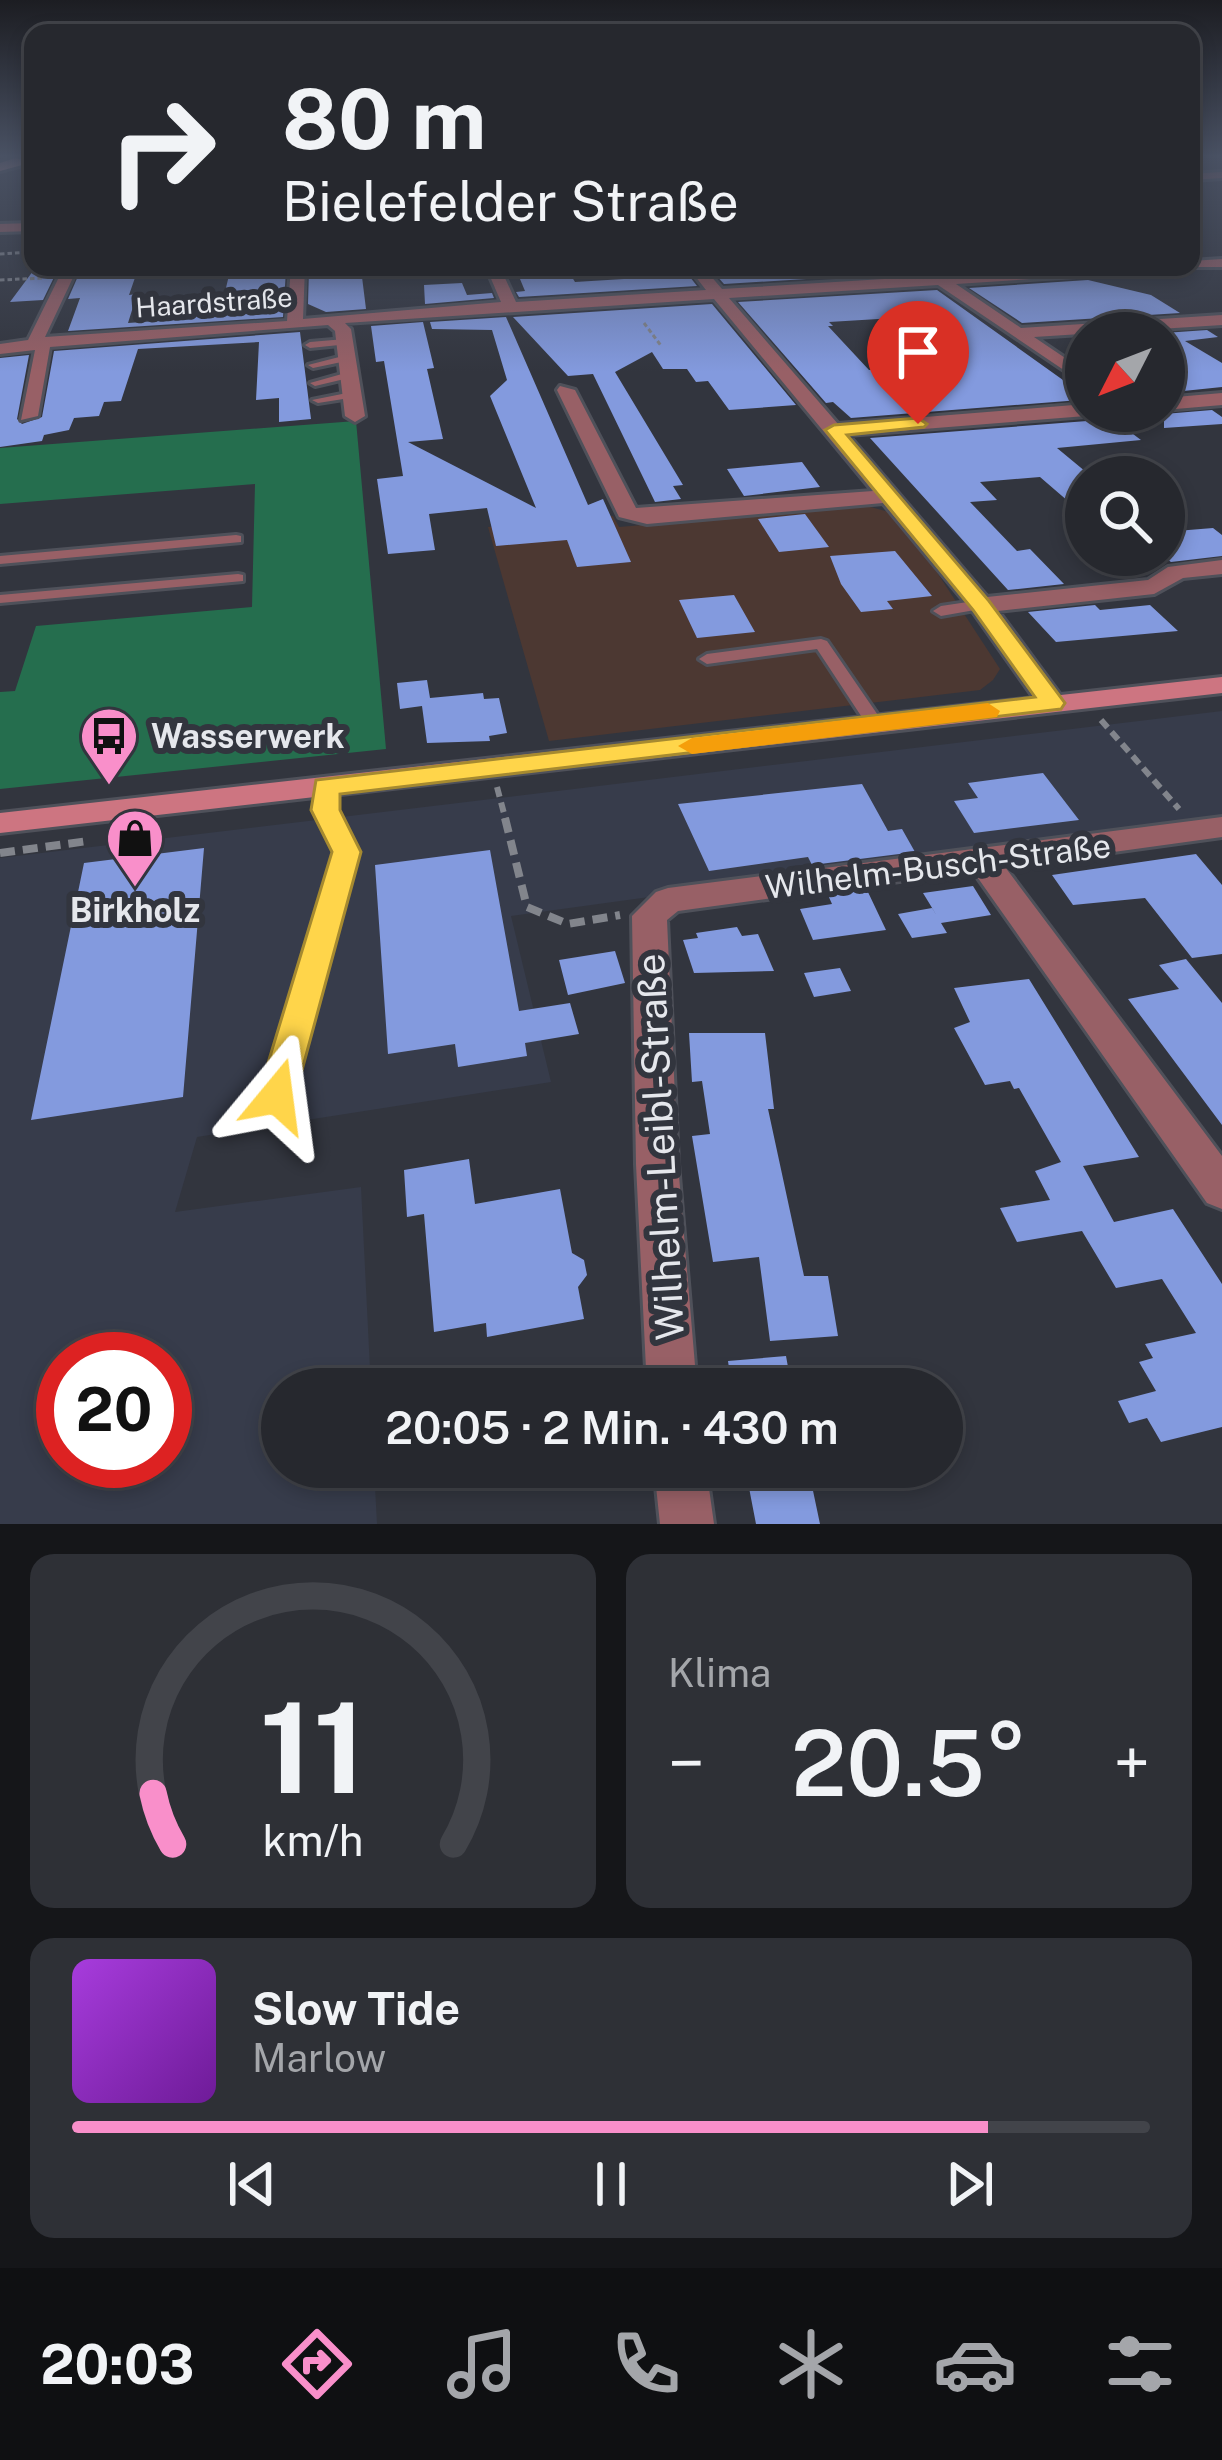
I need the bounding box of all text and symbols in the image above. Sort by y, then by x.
text: 80 m [282,69,486,168]
icon: right [84,72,240,228]
text: Bielefelder Straße [282,170,739,233]
street label: Haardstraße [135,281,293,323]
pin [867,301,969,424]
north arrow [1065,312,1185,432]
map controls [1065,312,1185,576]
icon: arrive [885,319,951,385]
button: search [1065,456,1185,576]
bus stop icon: Wasserwerk [78,705,140,787]
place label: Wasserwerk [151,717,345,755]
shop icon: Birkholz [104,807,166,889]
street label: Wilhelm-Busch-Straße [763,826,1113,906]
place label: Birkholz [70,891,200,929]
street label: Wilhelm-Leibl-Straße [627,953,693,1341]
position arrow [214,1033,340,1159]
speed limit sign: 20 [36,1332,192,1488]
text: 20:05 · 2 Min. · 430 m [385,1401,839,1454]
text: Klima [668,1650,771,1696]
text: 11 [260,1674,366,1821]
text: 20.5° [791,1710,1027,1816]
text: − [668,1724,705,1802]
text: + [1113,1724,1150,1802]
text: km/h [263,1815,363,1866]
text: Slow Tide [252,1982,460,2035]
text: Marlow [252,2035,386,2081]
icon: previous [219,2151,285,2217]
icon: pause [578,2151,644,2217]
icon: next [937,2151,1003,2217]
icon: directions [275,2322,359,2406]
icon: music [440,2322,524,2406]
icon: phone [604,2322,688,2406]
icon: climate [769,2322,853,2406]
icon: car [933,2322,1017,2406]
icon: filters [1098,2322,1182,2406]
text: 20:03 [40,2333,194,2396]

